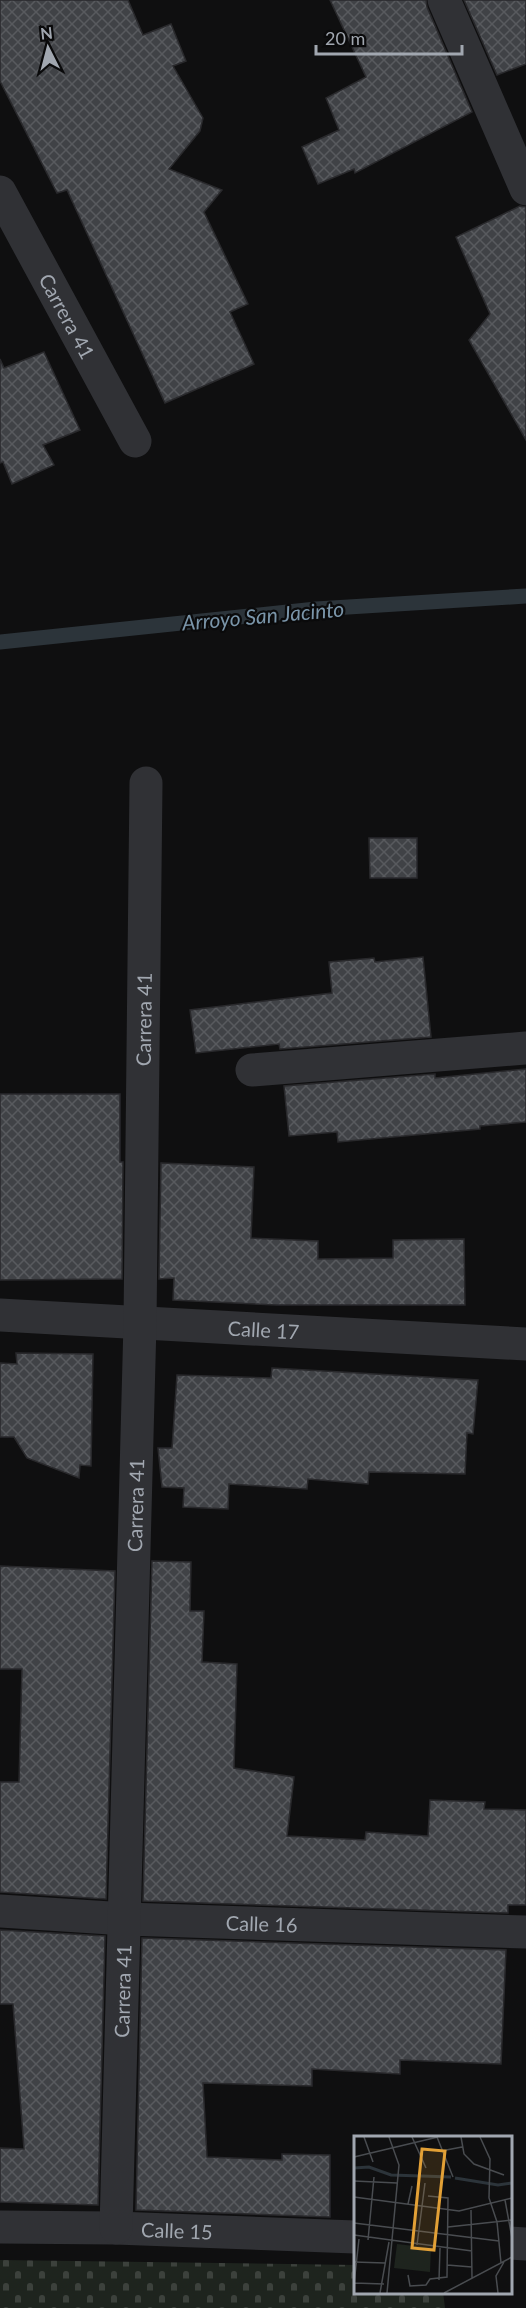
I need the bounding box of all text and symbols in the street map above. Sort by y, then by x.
north arrow [18,18,78,78]
scale bar [316,18,462,56]
text: N [39,22,54,43]
text: 20 m [325,27,365,49]
street label: Carrera 41 [34,269,100,363]
water label: Arroyo San Jacinto [180,595,345,635]
street label: Carrera 41 [131,972,156,1066]
street label: Calle 17 [227,1316,300,1343]
street label: Carrera 41 [122,1458,148,1552]
street label: Calle 16 [225,1910,298,1937]
street label: Carrera 41 [109,1944,136,2038]
inset map [354,2136,511,2293]
street label: Calle 15 [141,2217,213,2244]

